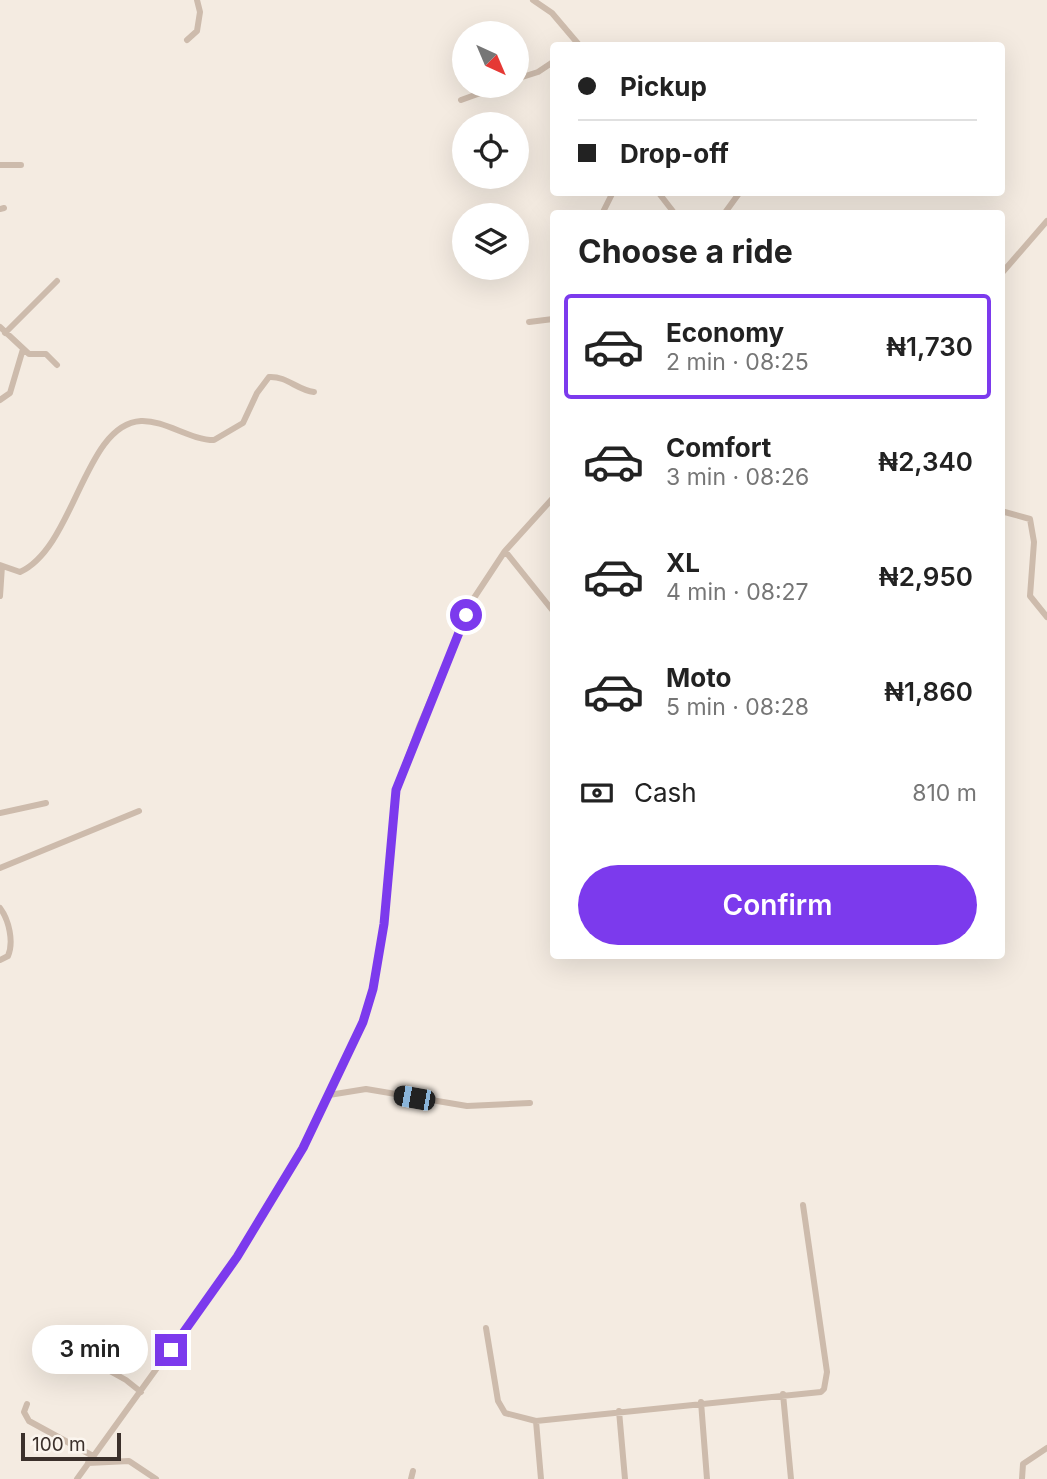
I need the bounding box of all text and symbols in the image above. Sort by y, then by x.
north arrow [452,21,528,98]
map controls [452,21,529,280]
text: Pickup [620,71,707,102]
button: locate [452,112,529,189]
text: Drop-off [620,138,729,169]
button: layers [452,203,529,280]
text: Choose a ride [578,232,793,271]
icon: car [582,315,645,378]
text: Economy [666,317,784,348]
text: ₦1,730 [886,331,973,362]
text: 2 min · 08:25 [666,348,809,376]
icon: car [582,430,645,493]
text: Comfort [666,432,771,463]
text: ₦2,340 [878,446,973,477]
text: 3 min · 08:26 [666,463,809,491]
icon: car [582,545,645,608]
text: XL [666,547,700,578]
text: ₦2,950 [879,561,973,592]
text: 4 min · 08:27 [666,578,809,606]
route start [450,599,482,631]
icon: car [582,660,645,723]
text: Moto [666,662,731,693]
text: ₦1,860 [884,676,973,707]
text: 5 min · 08:28 [666,693,809,721]
icon: cash [578,774,616,812]
text: Cash [634,777,697,808]
text: 810 m [912,779,977,807]
button: Confirm [578,865,977,945]
car [392,1084,437,1112]
callout: 3 min [31,1326,146,1374]
route end [155,1334,187,1366]
text: 3 min [59,1335,121,1363]
scale bar [21,1430,121,1462]
text: 100 m [32,1433,86,1456]

